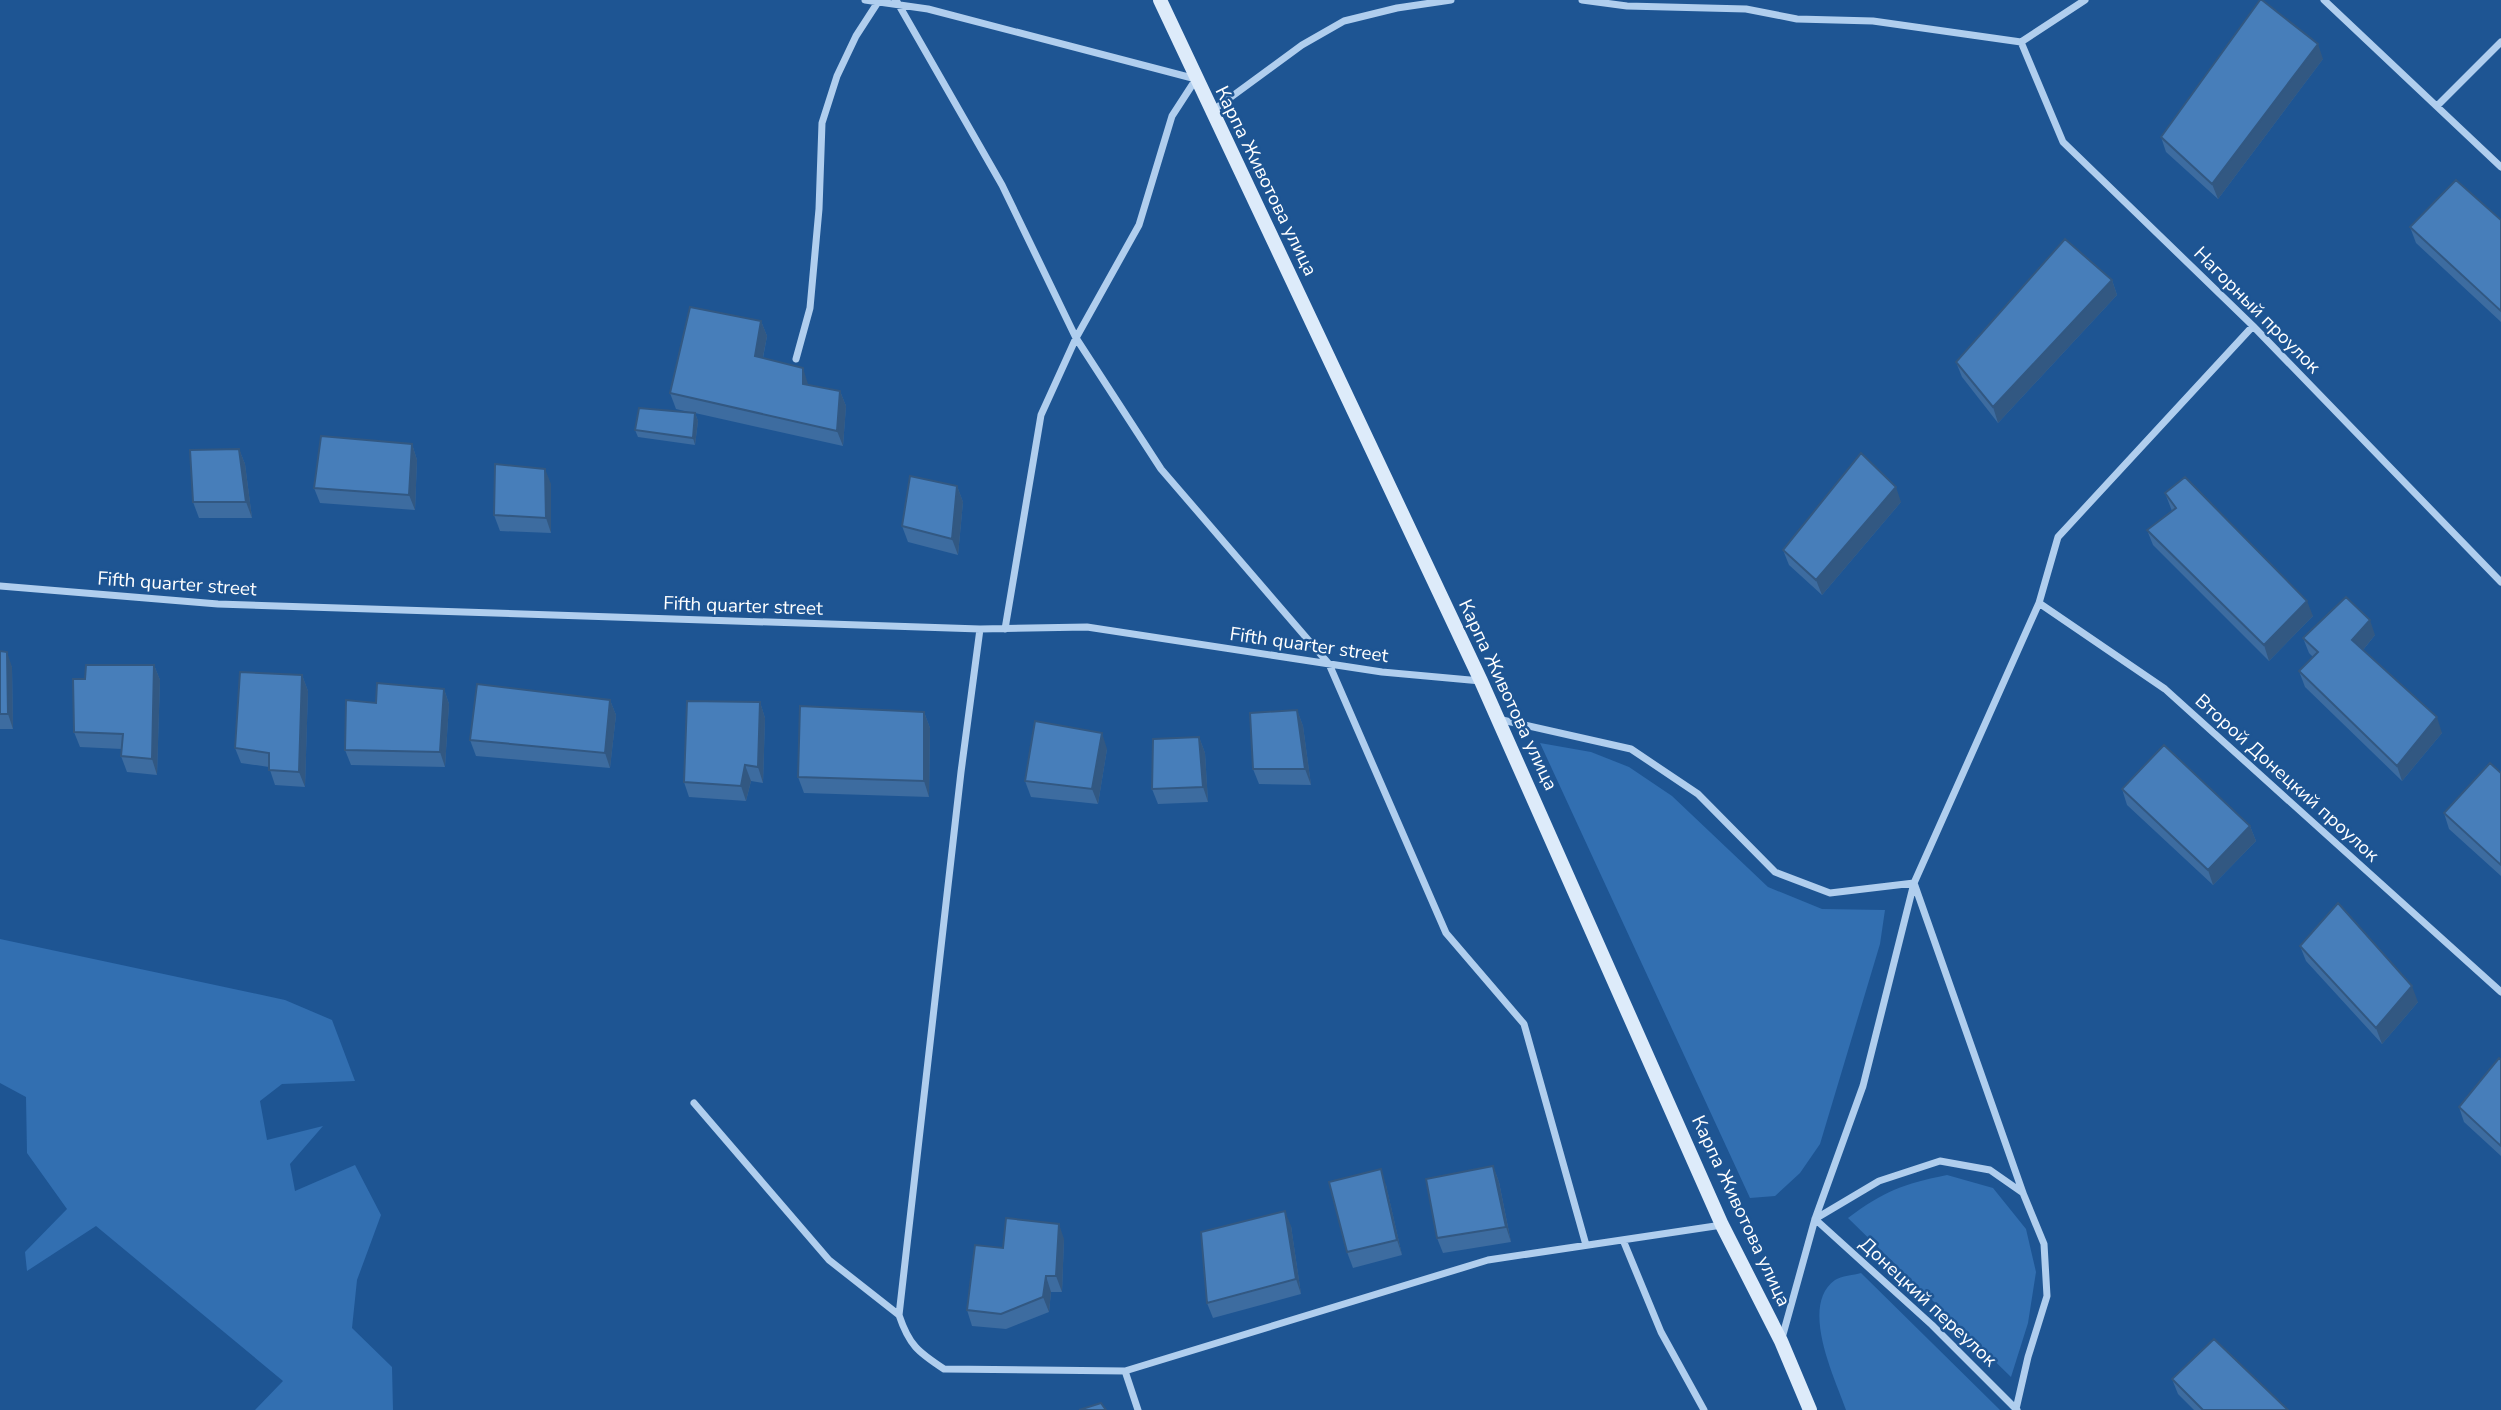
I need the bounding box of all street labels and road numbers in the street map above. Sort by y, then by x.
street label: Карпа Животова улица [1209,82,1323,280]
street label: Нагорный проулок [2188,241,2326,379]
street label: Fifth quarter street [96,565,258,603]
street label: Fifth quarter street [663,590,824,622]
street label: Карпа Животова улица [1452,595,1564,795]
street label: Fifth quarter street [1228,621,1390,669]
street label: Второй Донецкий проулок [2189,688,2385,868]
street label: Карпа Животова улица [1685,1111,1797,1311]
street label: Донецкий переулок [1854,1231,2002,1373]

